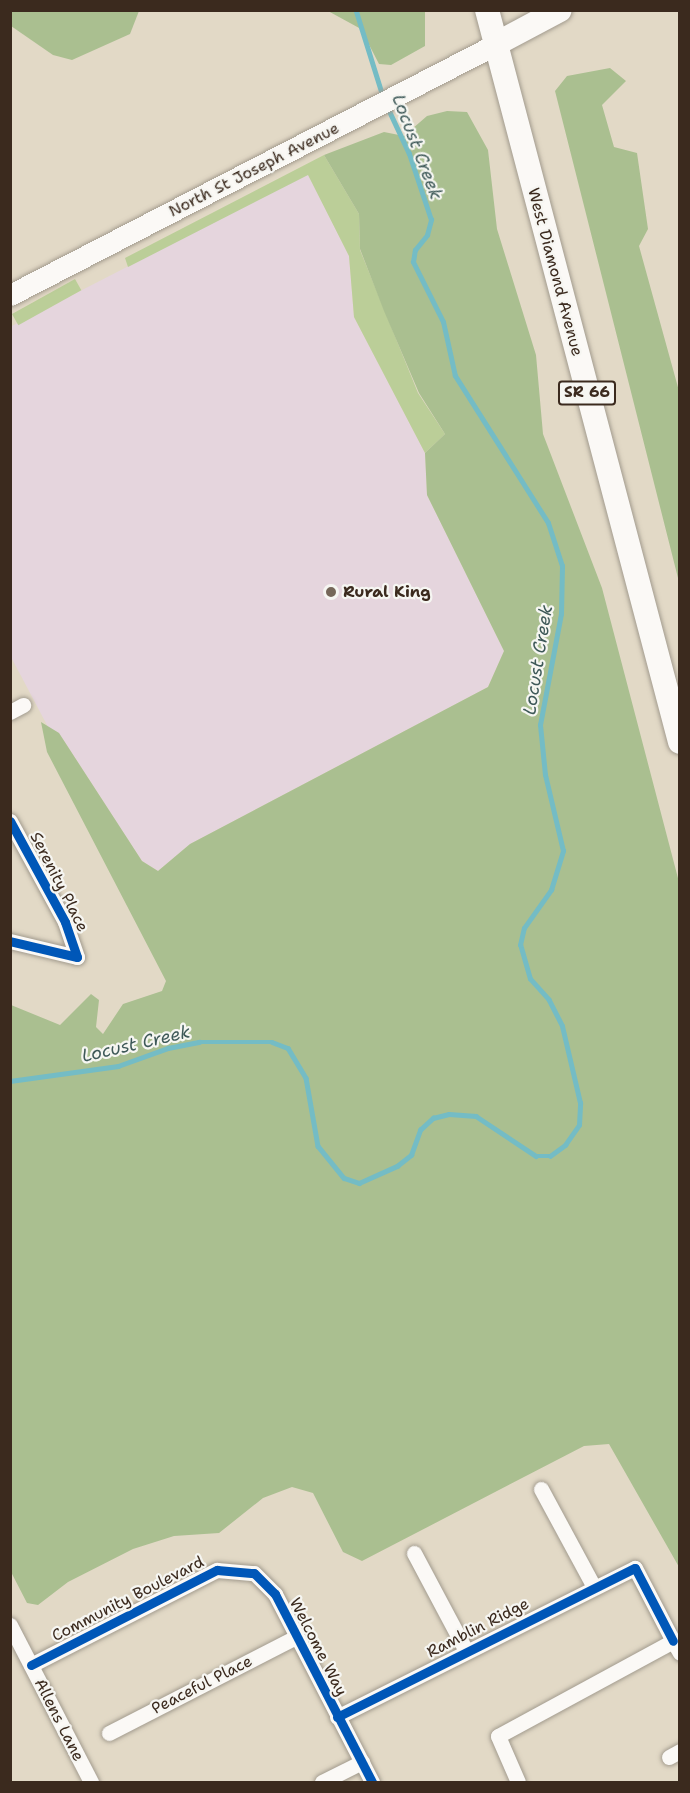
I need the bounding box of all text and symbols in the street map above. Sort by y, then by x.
water label: Locust Creek [387,91,447,203]
street label: North St Joseph Avenue [166,119,342,221]
street label: West Diamond Avenue [523,186,587,358]
road number: SR 66 [557,381,617,405]
place label: Rural King [343,582,431,602]
marker: Rural King [324,585,338,599]
water label: Locust Creek [519,603,557,717]
street label: Serenity Place [26,829,92,935]
water label: Locust Creek [79,1021,193,1067]
street label: Community Boulevard [49,1552,207,1646]
street label: Ramblin Ridge [424,1594,532,1662]
street label: Welcome Way [285,1595,351,1699]
street label: Peaceful Place [149,1651,255,1719]
street label: Allens Lane [30,1675,88,1765]

